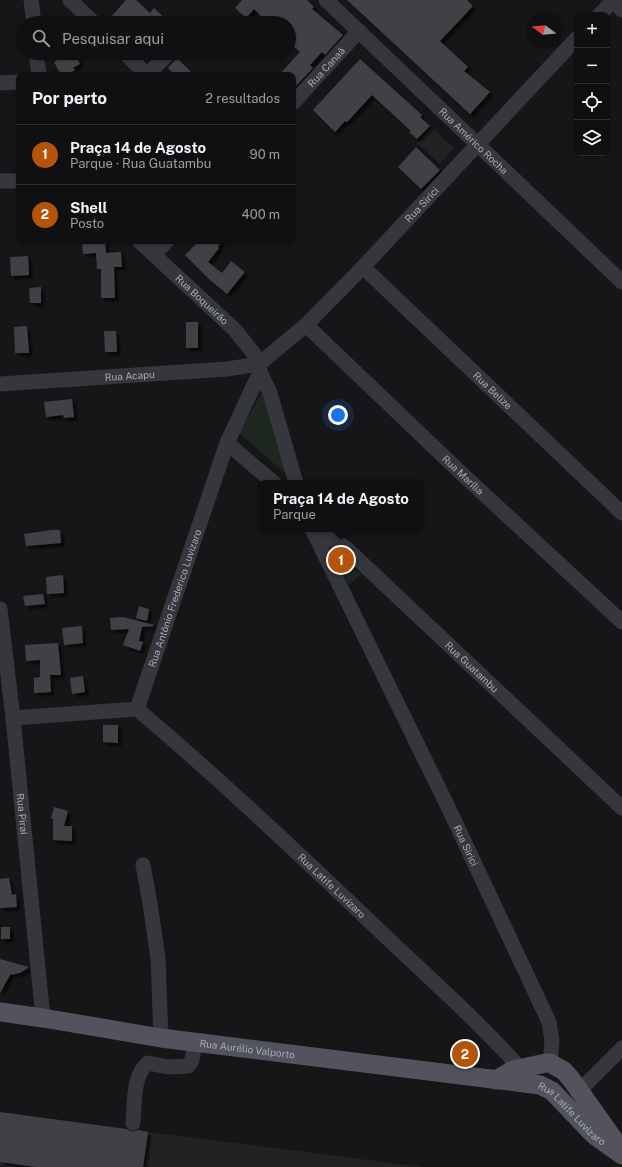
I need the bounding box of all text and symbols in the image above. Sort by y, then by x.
north arrow [526,12,562,48]
map controls [574,12,610,156]
button: + [574,12,610,48]
search box [16,16,296,60]
icon: search [30,27,52,49]
text: Pesquisar aqui [62,30,164,47]
street label: Rua Canaã [305,45,347,89]
button: − [574,48,610,84]
button: locate [574,84,610,120]
text: Por perto [32,88,107,108]
text: 2 resultados [205,91,280,106]
street label: Rua Américo Rocha [437,105,511,176]
button: layers [574,120,610,156]
text: Praça 14 de Agosto [70,139,206,156]
text: 1 [42,147,48,162]
text: 90 m [250,147,280,162]
text: Parque · Rua Guatambu [70,156,211,171]
street label: Rua Sirici [402,184,441,225]
text: Shell [70,199,108,216]
text: 2 [41,207,49,222]
text: 400 m [242,207,280,222]
text: Posto [70,216,104,231]
street label: Rua Boqueirão [173,272,231,327]
street label: Rua Acapu [104,368,155,383]
street label: Rua Belize [471,369,515,412]
your location [328,405,348,425]
street label: Rua Marília [440,452,486,497]
popup [258,480,424,532]
text: Praça 14 de Agosto [273,490,409,507]
text: Parque [273,507,316,522]
street label: Rua Antônio Frederico Luvizaro [146,527,204,669]
pin: 1 [328,545,354,575]
street label: Rua Guatambu [443,639,501,695]
street label: Rua Piraí [15,793,31,835]
street label: Rua Sirici [451,823,481,868]
street label: Rua Latife Luvizaro [296,851,369,921]
street label: Rua Aurélio Valporto [199,1037,296,1061]
pin: 2 [452,1039,478,1069]
street label: Rua Latife Luvizaro [536,1079,608,1148]

